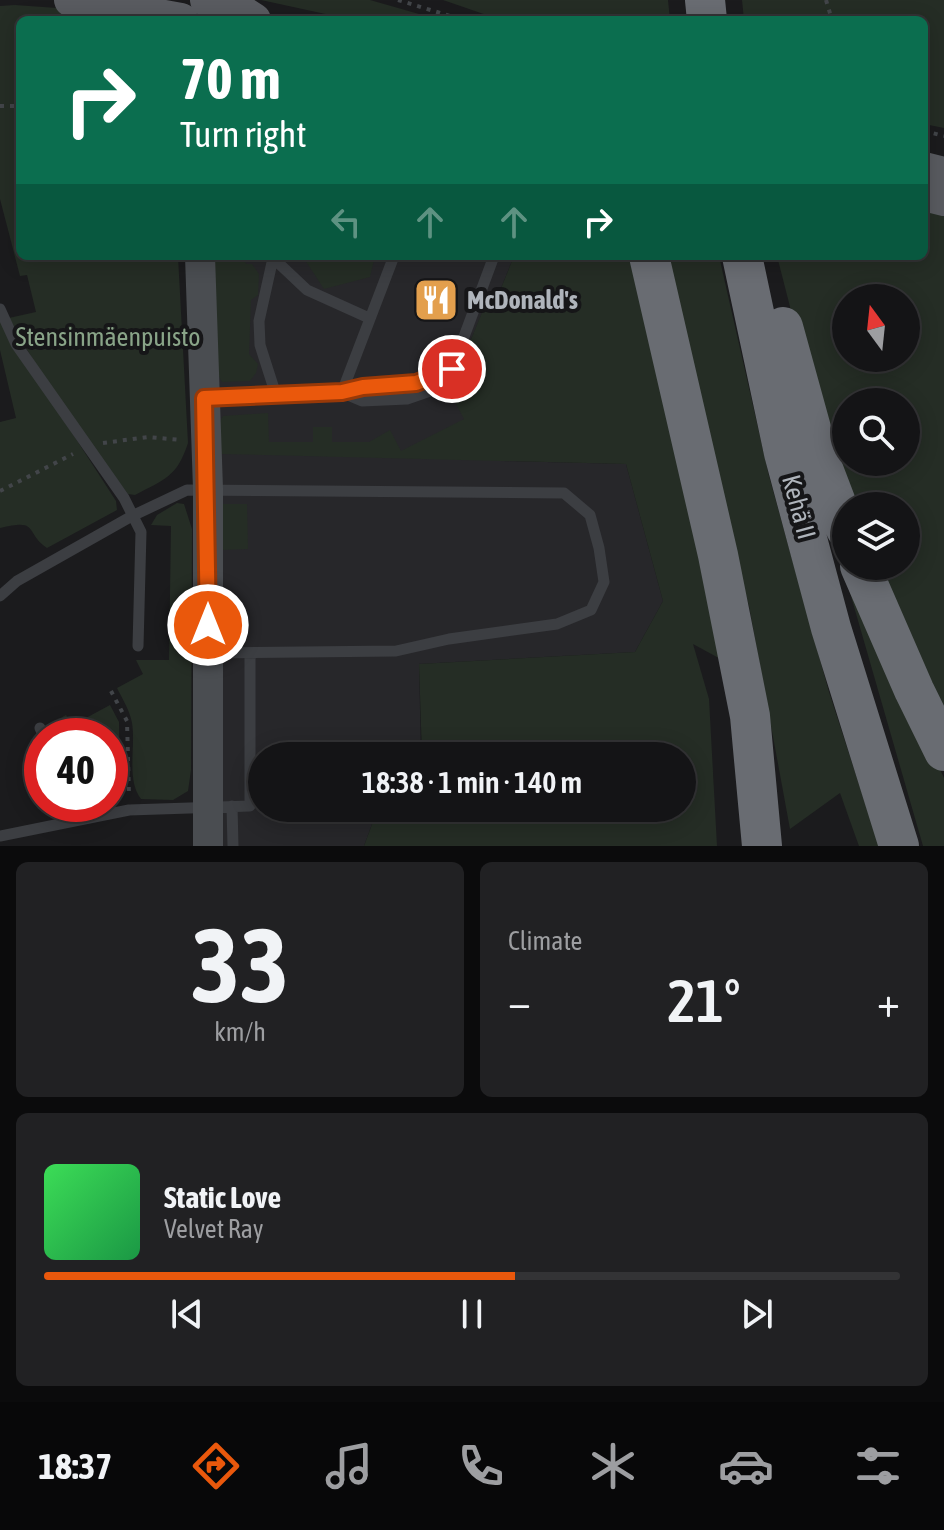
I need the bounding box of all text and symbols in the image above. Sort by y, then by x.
text: 70 m [180,47,281,111]
icon: right [48,48,152,152]
text: Turn right [180,113,307,155]
icon: left [324,200,368,244]
icon: ahead [408,200,452,244]
icon: ahead [492,200,536,244]
icon: right [576,200,620,244]
restaurant icon: McDonald's [412,276,460,324]
north arrow [832,284,920,372]
map controls [832,284,920,580]
place label: McDonald's [467,285,578,315]
park label: Stensinmäenpuisto [15,322,201,352]
pin [418,335,486,403]
icon: arrive [430,347,474,391]
button: search [832,388,920,476]
street label: Kehä II [776,471,822,543]
button: layers [832,492,920,580]
position arrow [166,583,250,667]
speed limit sign: 40 [24,718,128,822]
text: 18:38 · 1 min · 140 m [362,765,582,799]
text: 33 [191,905,289,1024]
text: Climate [508,926,582,956]
text: 21° [668,966,740,1035]
text: − [508,976,531,1026]
text: + [877,976,900,1026]
text: km/h [214,1017,266,1047]
text: Static Love [164,1180,281,1214]
text: Velvet Ray [164,1214,264,1244]
icon: previous [165,1292,209,1336]
icon: pause [450,1292,494,1336]
icon: next [735,1292,779,1336]
icon: directions [188,1438,244,1494]
icon: music [321,1438,377,1494]
icon: phone [453,1438,509,1494]
icon: climate [585,1438,641,1494]
icon: car [718,1438,774,1494]
icon: filters [850,1438,906,1494]
text: 18:37 [38,1445,112,1487]

